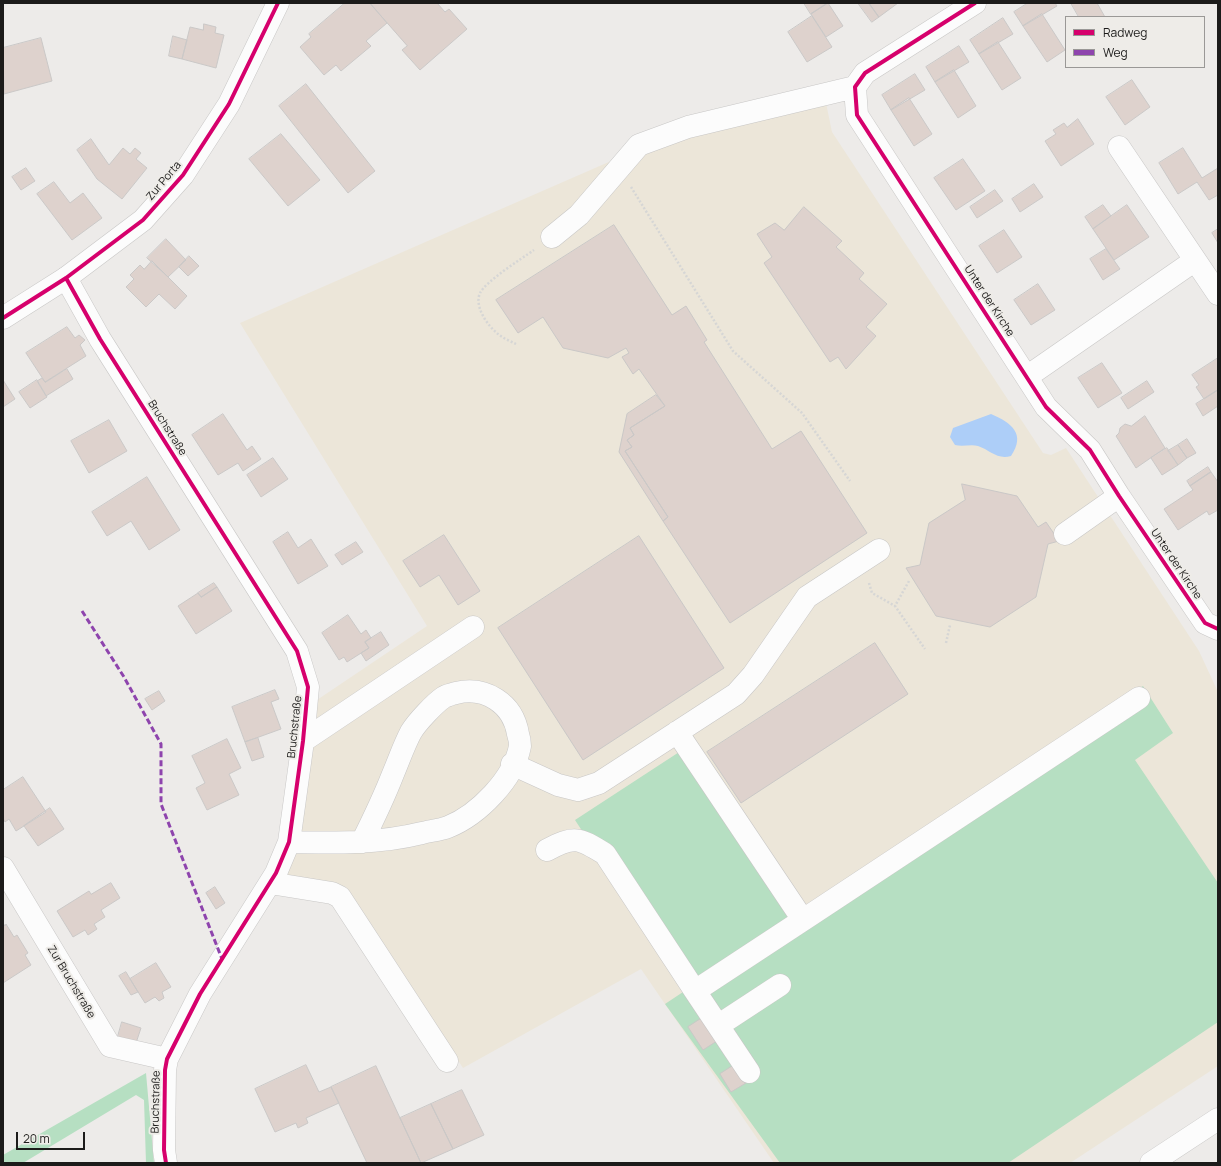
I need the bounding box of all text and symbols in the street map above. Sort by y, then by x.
legend [1065,16,1205,68]
text: Radweg [1103,24,1147,41]
text: Weg [1103,44,1128,61]
street label: Zur Porta [144,159,184,203]
street label: Unter der Kirche [961,263,1017,339]
street label: Bruchstraße [145,398,189,458]
street label: Unter der Kirche [1148,526,1204,602]
street label: Bruchstraße [285,695,305,759]
street label: Zur Bruchstraße [44,943,98,1021]
street label: Bruchstraße [149,1070,163,1134]
scale bar [18,1124,87,1150]
text: 20 m [23,1130,50,1147]

